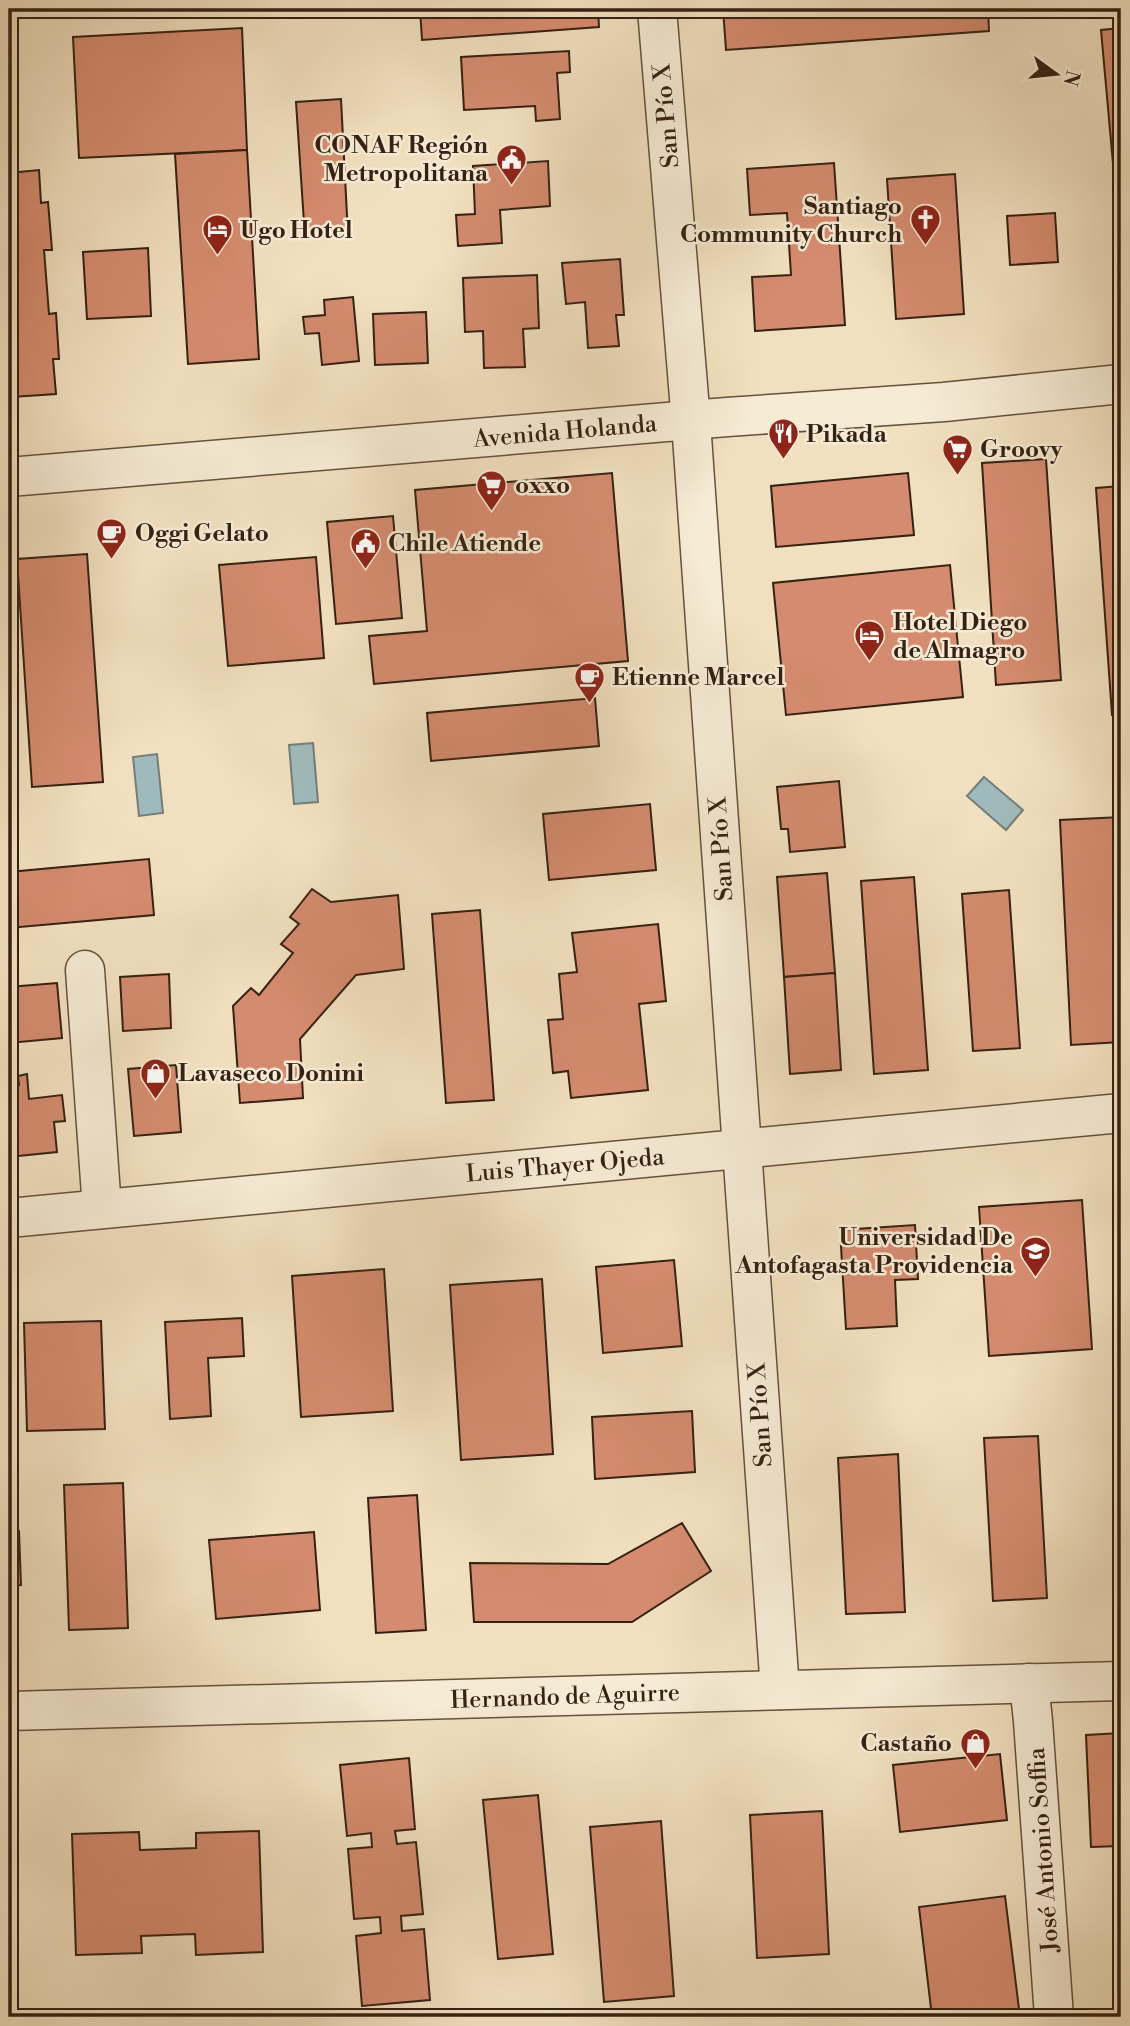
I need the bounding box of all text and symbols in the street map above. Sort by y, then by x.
north arrow [1021,38,1092,108]
street label: San Pío X [647,62,686,169]
text: N [1058,68,1085,89]
place label: CONAF Región Metropolitana [314,131,489,189]
public building icon: CONAF Región Metropolitana [494,142,528,186]
place label: Santiago Community Church [680,192,902,250]
church icon: Santiago Community Church [908,203,942,247]
hotel icon: Ugo Hotel [200,213,234,257]
place label: Ugo Hotel [240,216,353,246]
street label: Avenida Holanda [471,409,659,455]
restaurant icon: Pikada [766,417,800,461]
place label: Pikada [806,420,888,450]
supermarket icon: Groovy [940,432,974,476]
place label: Groovy [980,435,1064,465]
supermarket icon: oxxo [475,468,509,512]
place label: oxxo [515,471,570,501]
cafe icon: Oggi Gelato [95,516,129,560]
place label: Oggi Gelato [135,519,269,549]
public building icon: Chile Atiende [348,526,382,570]
place label: Chile Atiende [388,529,541,559]
place label: Hotel Diego de Almagro [893,608,1027,666]
hotel icon: Hotel Diego de Almagro [853,619,887,663]
cafe icon: Etienne Marcel [572,660,606,704]
place label: Etienne Marcel [612,663,784,693]
street label: San Pío X [703,795,741,902]
shop icon: Lavaseco Donini [138,1056,172,1100]
place label: Lavaseco Donini [178,1059,364,1089]
street label: Luis Thayer Ojeda [465,1142,666,1190]
place label: Universidad De Antofagasta Providencia [734,1223,1014,1281]
school or university icon: Universidad De Antofagasta Providencia [1019,1234,1053,1278]
street label: San Pío X [742,1361,780,1468]
street label: Hernando de Aguirre [450,1678,680,1716]
shop icon: Castaño [958,1726,992,1770]
place label: Castaño [860,1729,952,1759]
street label: José Antonio Soffia [1022,1746,1066,1954]

